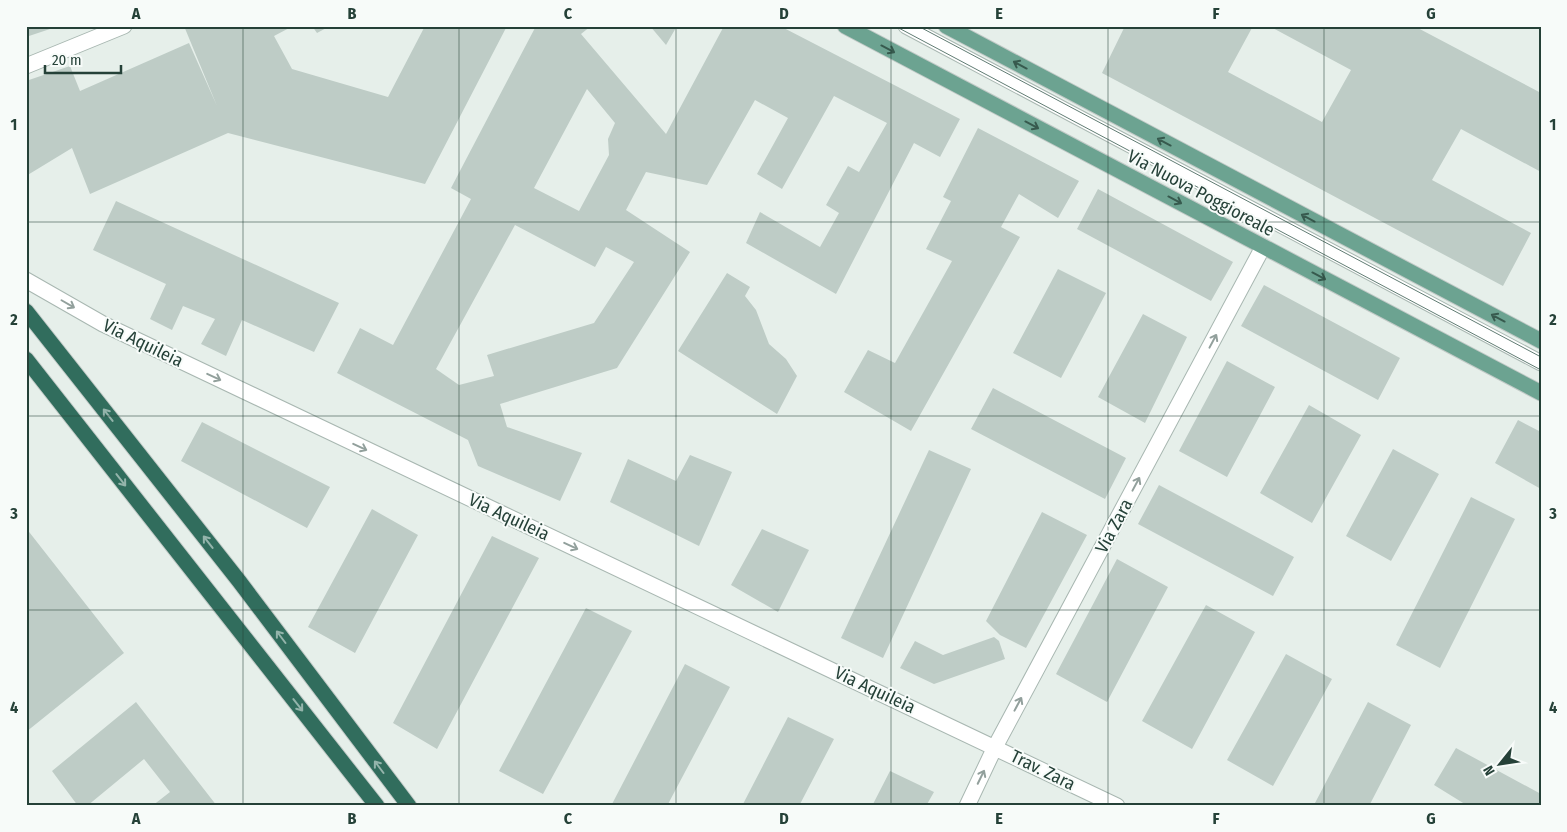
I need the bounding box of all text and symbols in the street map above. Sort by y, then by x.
text: A [131,4,141,23]
text: B [348,4,357,23]
text: C [564,4,573,23]
text: D [779,4,789,23]
text: E [995,4,1003,23]
text: F [1212,4,1220,23]
text: G [1426,4,1436,23]
scale bar [45,42,121,74]
one-way arrow [880,45,895,54]
text: 20 m [52,51,82,69]
one-way arrow [1014,60,1028,70]
text: 1 [11,115,17,134]
text: 1 [1550,115,1556,134]
one-way arrow [1024,120,1038,130]
one-way arrow [1157,136,1172,146]
street label: Via Nuova Poggioreale [1124,145,1278,241]
one-way arrow [1168,195,1183,205]
one-way arrow [1301,212,1315,222]
one-way arrow [1312,271,1327,281]
one-way arrow [61,300,75,310]
text: 2 [9,310,18,329]
text: 2 [1548,310,1557,329]
one-way arrow [1490,313,1505,323]
street label: Via Aquileia [99,314,187,372]
one-way arrow [1208,334,1218,348]
one-way arrow [206,373,221,382]
one-way arrow [102,408,113,421]
one-way arrow [353,442,368,452]
one-way arrow [115,473,126,486]
one-way arrow [1132,477,1141,492]
street label: Via Aquileia [465,489,553,545]
street label: Via Zara [1091,495,1137,557]
text: 3 [9,504,18,523]
text: 3 [1548,504,1557,523]
one-way arrow [203,536,214,549]
one-way arrow [563,541,578,551]
one-way arrow [276,631,287,644]
street label: Via Aquileia [831,662,919,718]
one-way arrow [1013,697,1023,712]
text: 4 [10,698,18,717]
text: 4 [1549,698,1557,717]
one-way arrow [292,699,303,712]
north arrow [1474,740,1524,790]
street label: Trav. Zara [1007,745,1079,795]
one-way arrow [374,761,385,774]
text: N [1480,762,1499,778]
one-way arrow [976,769,986,784]
text: A [131,809,141,828]
text: B [348,809,357,828]
text: C [564,809,573,828]
text: D [779,809,789,828]
text: E [995,809,1003,828]
text: F [1212,809,1220,828]
text: G [1426,809,1436,828]

